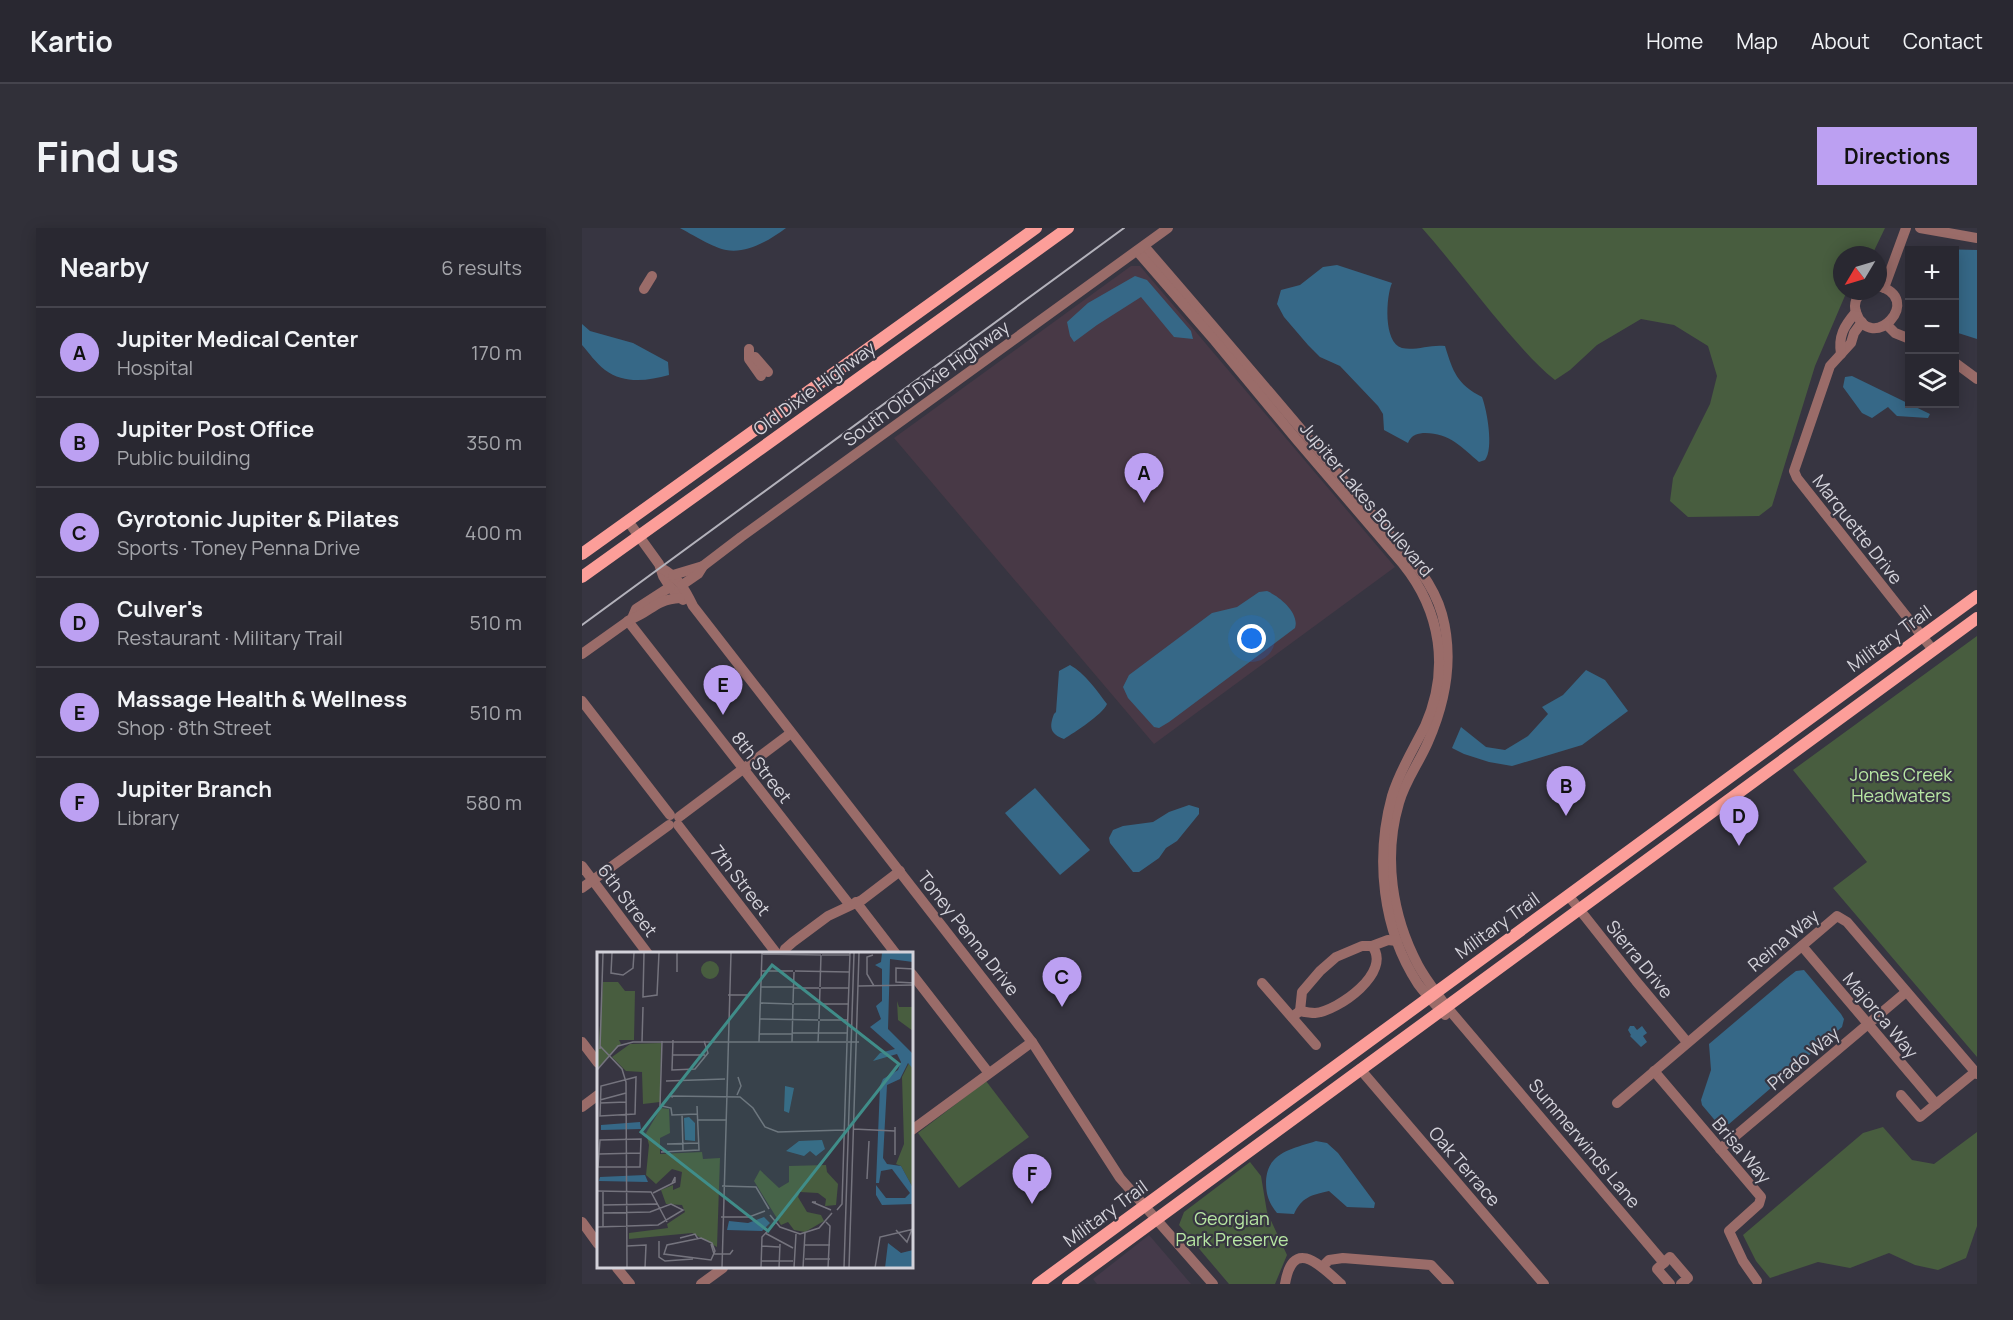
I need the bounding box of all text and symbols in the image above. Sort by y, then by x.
text: Kartio [30,22,113,60]
text: Home [1646,27,1703,55]
text: Map [1736,27,1778,55]
text: About [1811,27,1870,55]
text: Contact [1903,27,1983,55]
text: Find us [36,127,179,185]
button: Directions [1817,127,1977,185]
north arrow [1833,246,1887,300]
map controls [1905,246,1959,408]
button: + [1905,246,1959,300]
text: Nearby [60,249,149,285]
text: 6 results [441,254,522,281]
button: − [1905,300,1959,354]
street label: South Old Dixie Highway [838,314,1014,451]
text: Jupiter Medical Center [117,324,358,354]
street label: Old Dixie Highway [748,335,880,441]
text: A [73,339,86,366]
text: 170 m [471,339,522,366]
text: Hospital [117,354,193,381]
button: layers [1905,354,1959,408]
text: Jupiter Post Office [117,414,314,444]
street label: Jupiter Lakes Boulevard [1295,417,1439,581]
text: B [73,429,86,456]
text: 350 m [466,429,522,456]
text: Public building [117,444,251,471]
pin: A [1124,454,1164,503]
street label: Marquette Drive [1808,469,1908,589]
text: Gyrotonic Jupiter & Pilates [117,504,399,534]
text: C [72,519,87,546]
text: 400 m [465,519,522,546]
text: Sports · Toney Penna Drive [117,534,360,561]
text: Culver's [117,594,203,624]
street label: Military Trail [1842,599,1936,677]
text: D [72,609,87,636]
text: 510 m [469,609,522,636]
text: Restaurant · Military Trail [117,624,343,651]
your location [1237,624,1266,653]
pin: E [704,666,742,715]
text: Massage Health & Wellness [117,684,407,714]
text: E [74,699,85,726]
text: 510 m [469,699,522,726]
text: Shop · 8th Street [117,714,272,741]
street label: 8th Street [726,726,798,808]
park label: Jones Creek Headwaters [1850,762,1953,807]
pin: B [1546,766,1586,816]
text: Jupiter Branch [117,774,272,804]
text: F [74,789,85,816]
text: 580 m [466,789,522,816]
pin: D [1720,796,1758,846]
text: Library [117,804,179,831]
street label: 7th Street [706,840,776,920]
street label: 6th Street [593,859,663,941]
street label: Toney Penna Drive [913,866,1025,1000]
street label: Military Trail [1450,886,1544,964]
street label: Reina Way [1743,903,1824,977]
street label: Sierra Drive [1601,915,1679,1003]
inset map [597,952,914,1269]
pin: C [1042,958,1082,1007]
street label: Majorca Way [1838,967,1924,1063]
street label: Prado Way [1762,1021,1844,1095]
street label: Summerwinds Lane [1524,1073,1646,1213]
street label: Brisa Way [1707,1112,1777,1189]
street label: Oak Terrace [1424,1121,1506,1211]
pin: F [1012,1154,1052,1204]
street label: Military Trail [1058,1174,1152,1252]
park label: Georgian Park Preserve [1176,1206,1288,1251]

